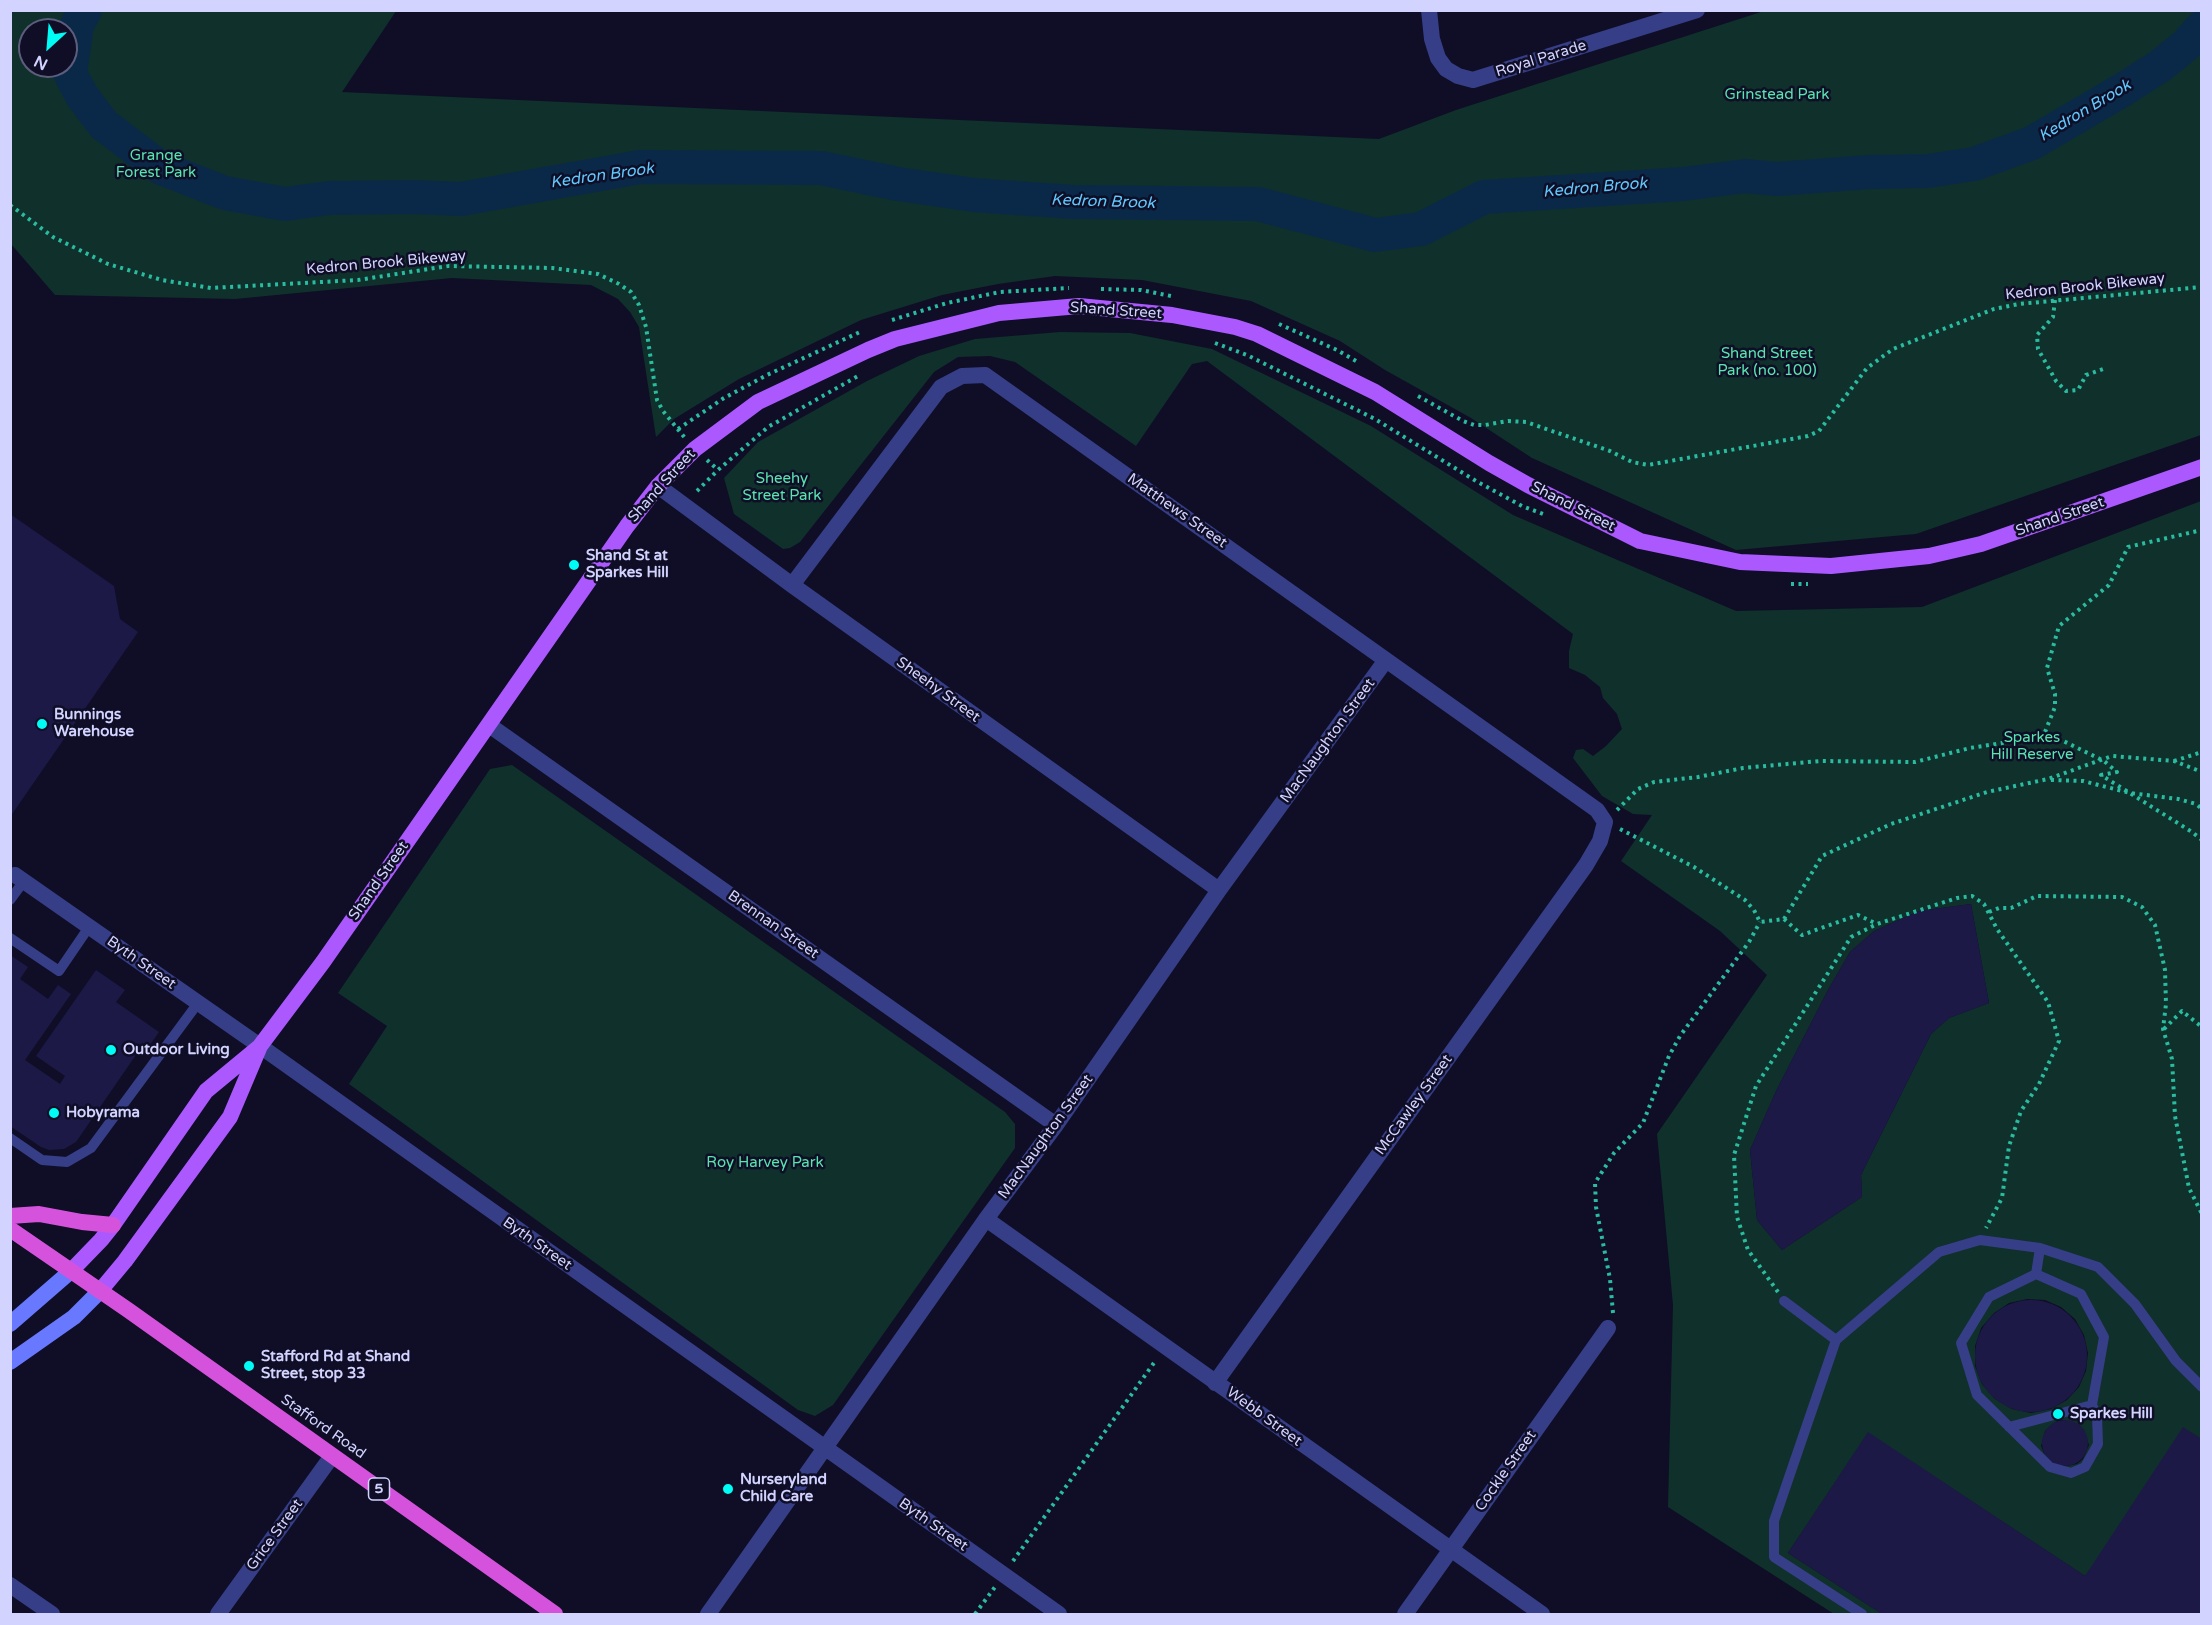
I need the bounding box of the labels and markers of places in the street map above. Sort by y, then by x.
place label: Shand St at Sparkes Hill [586,547,669,582]
marker: Shand St at Sparkes Hill [567,558,581,572]
place label: Bunnings Warehouse [54,706,134,741]
marker: Bunnings Warehouse [35,717,49,731]
place label: Outdoor Living [123,1041,230,1059]
marker: Outdoor Living [104,1043,118,1057]
place label: Hobyrama [66,1104,140,1122]
marker: Hobyrama [47,1106,61,1120]
place label: Stafford Rd at Shand Street, stop 33 [261,1348,410,1383]
marker: Stafford Rd at Shand Street, stop 33 [242,1359,256,1373]
place label: Sparkes Hill [2070,1405,2153,1423]
marker: Sparkes Hill [2051,1407,2065,1421]
place label: Nurseryland Child Care [740,1471,827,1506]
marker: Nurseryland Child Care [721,1482,735,1496]

